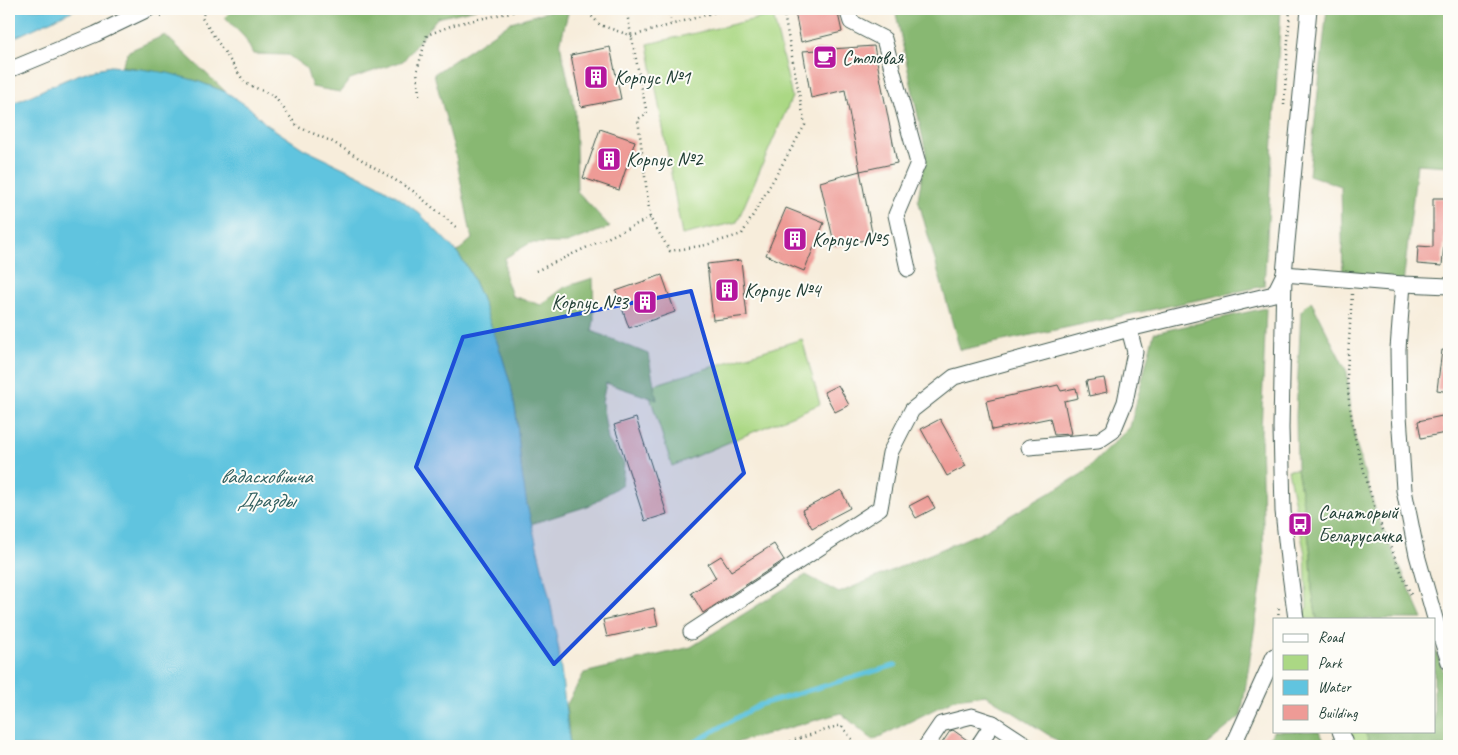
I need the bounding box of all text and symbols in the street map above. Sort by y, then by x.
cafe icon: Столовая [812,44,838,70]
place label: Столовая [842,45,904,70]
building icon: Корпус №1 [583,64,609,90]
place label: Корпус №1 [614,65,691,90]
building icon: Корпус №2 [596,146,622,172]
place label: Корпус №2 [626,147,704,172]
building icon: Корпус №5 [782,226,808,252]
place label: Корпус №5 [812,227,889,252]
building icon: Корпус №4 [714,277,740,303]
place label: Корпус №4 [744,278,822,303]
building icon: Корпус №3 [632,289,658,315]
place label: Корпус №3 [552,290,630,315]
water label: вадасховішча Дразды [220,463,314,513]
place label: Санаторый Беларусачка [1318,500,1404,548]
bus stop icon: Санаторый Беларусачка [1287,511,1313,537]
legend [1273,618,1436,732]
text: Road [1318,628,1345,647]
text: Park [1318,654,1343,673]
text: Water [1318,678,1352,697]
text: Building [1318,704,1358,723]

